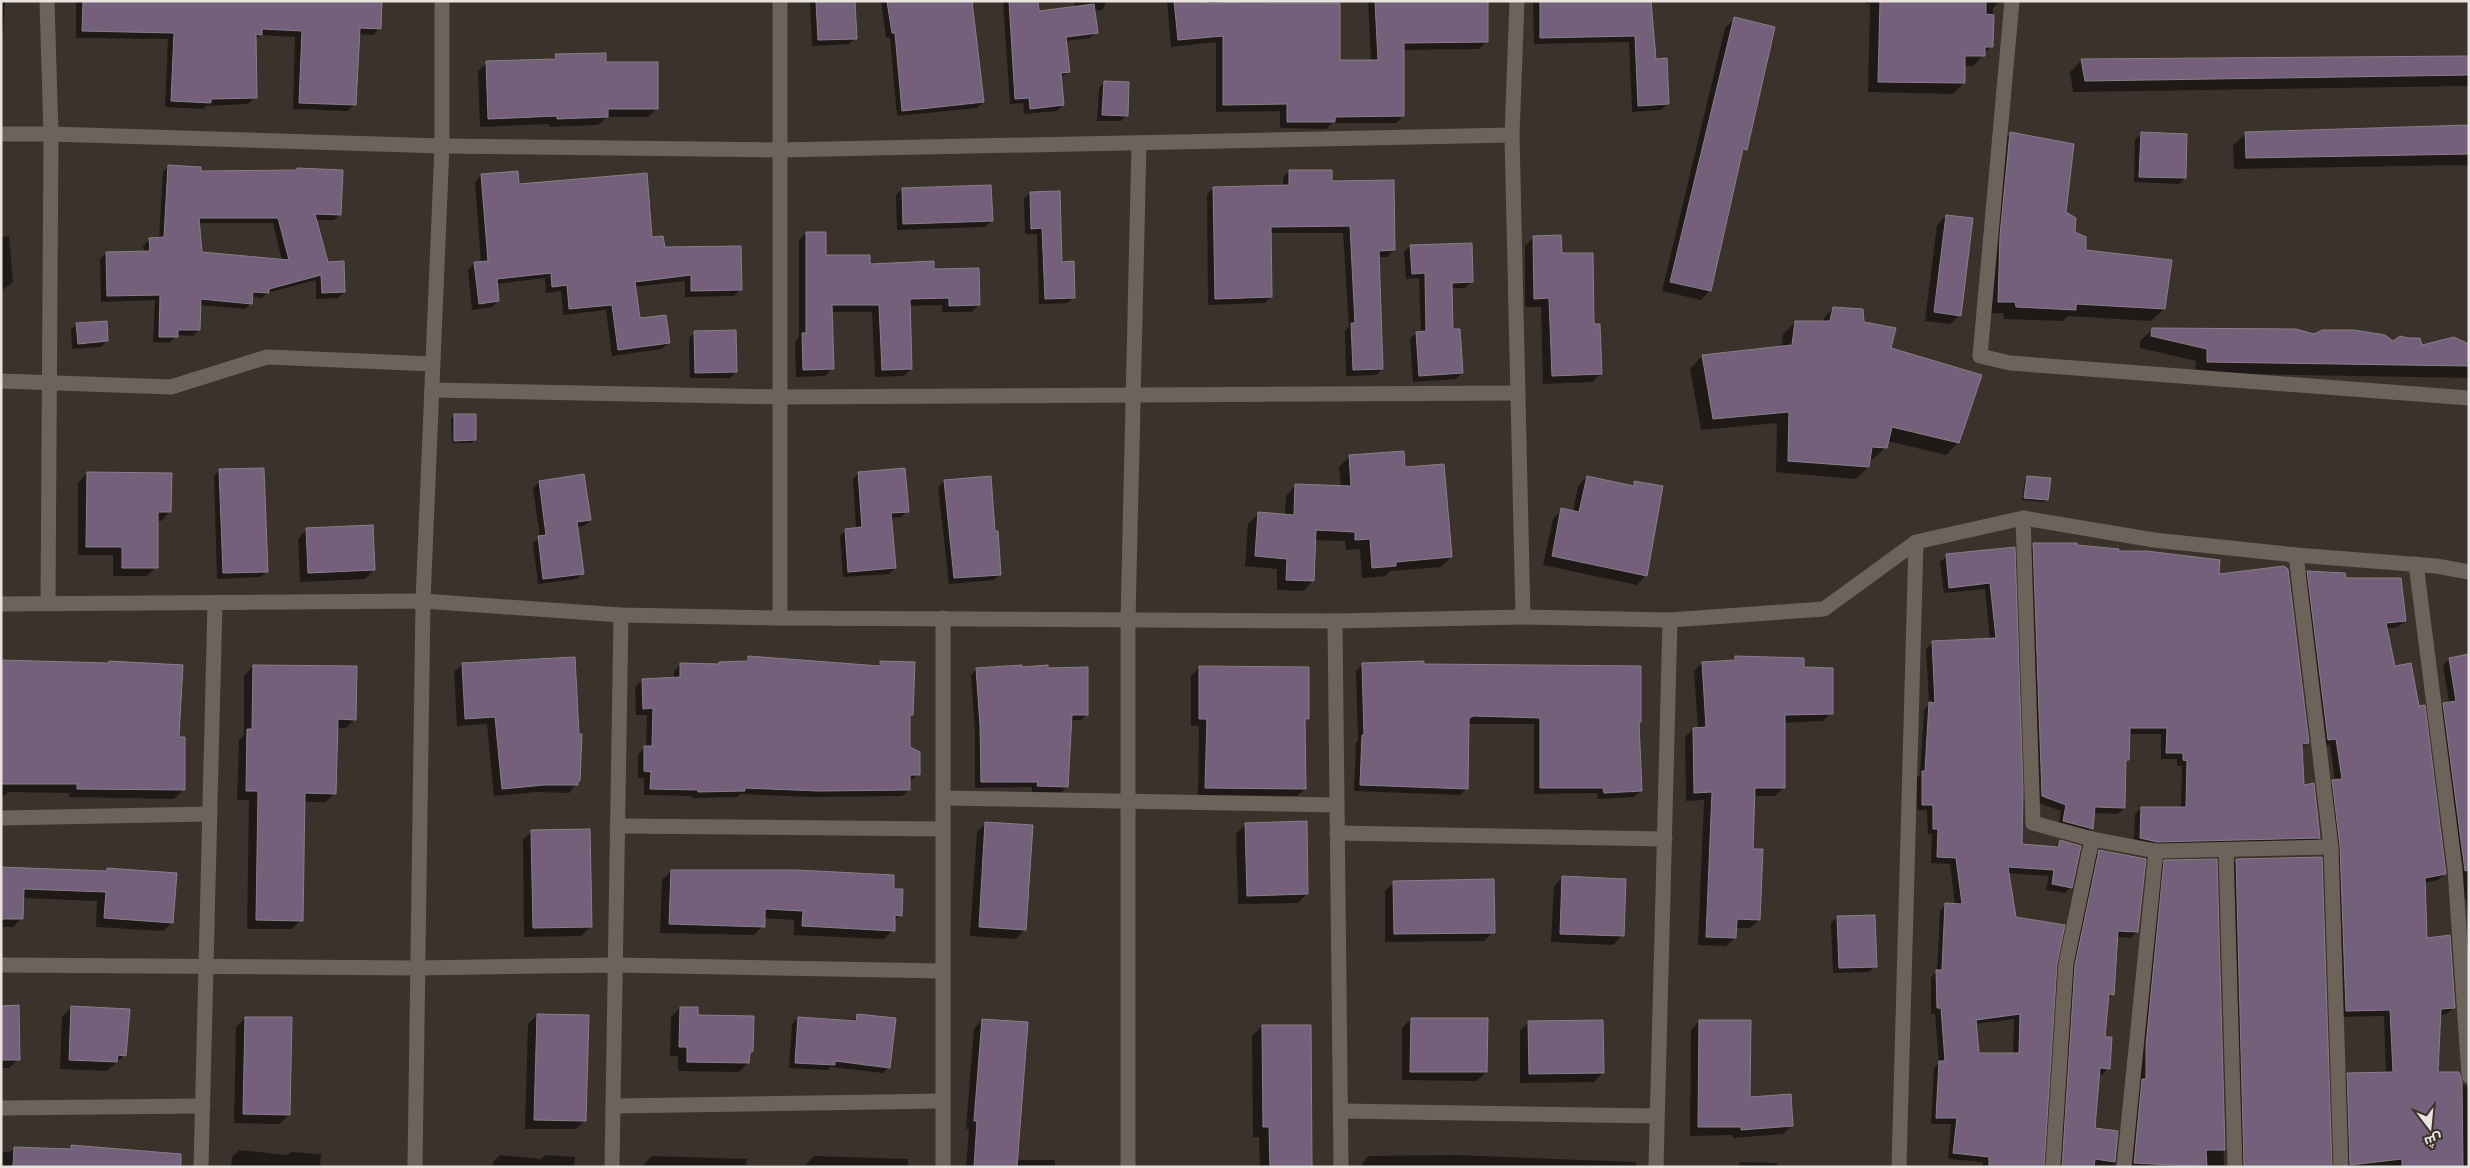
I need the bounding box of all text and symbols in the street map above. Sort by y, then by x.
north arrow [2405,1103,2455,1153]
text: ش [2422,1129,2444,1151]

